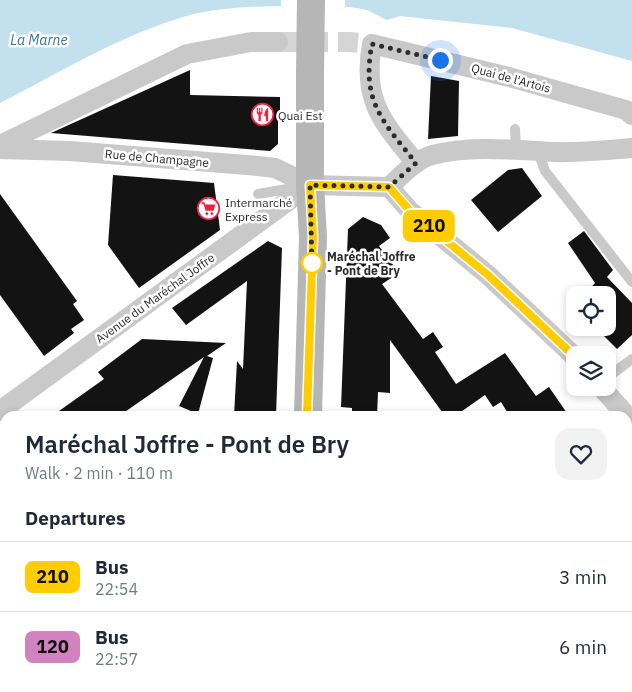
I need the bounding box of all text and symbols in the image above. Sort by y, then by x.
water label: La Marne [10,31,68,49]
your location [428,48,453,73]
street label: Quai de l'Artois [470,60,552,96]
restaurant icon: Quai Est [250,103,274,127]
place label: Quai Est [278,108,323,123]
street label: Rue de Champagne [104,146,210,170]
place label: Intermarché Express [225,195,293,224]
supermarket icon: Intermarché Express [197,197,221,221]
line badge: 210 [400,210,458,242]
text: 210 [413,214,445,237]
place label: Maréchal Joffre - Pont de Bry [327,249,416,278]
street label: Avenue du Maréchal Joffre [93,250,218,346]
marker: Maréchal Joffre - Pont de Bry [301,252,323,274]
map controls [566,286,616,396]
button: locate [566,286,616,336]
button: layers [566,346,616,396]
text: Maréchal Joffre - Pont de Bry [25,428,349,460]
button: heart [555,428,607,480]
text: Walk · 2 min · 110 m [25,463,173,483]
text: Departures [25,506,125,530]
text: Bus [95,555,129,579]
text: 210 [36,565,69,588]
text: 3 min [559,565,607,589]
text: 22:54 [95,579,138,599]
text: Bus [95,625,129,649]
text: 120 [36,635,69,658]
text: 6 min [559,635,607,659]
text: 22:57 [95,649,138,669]

